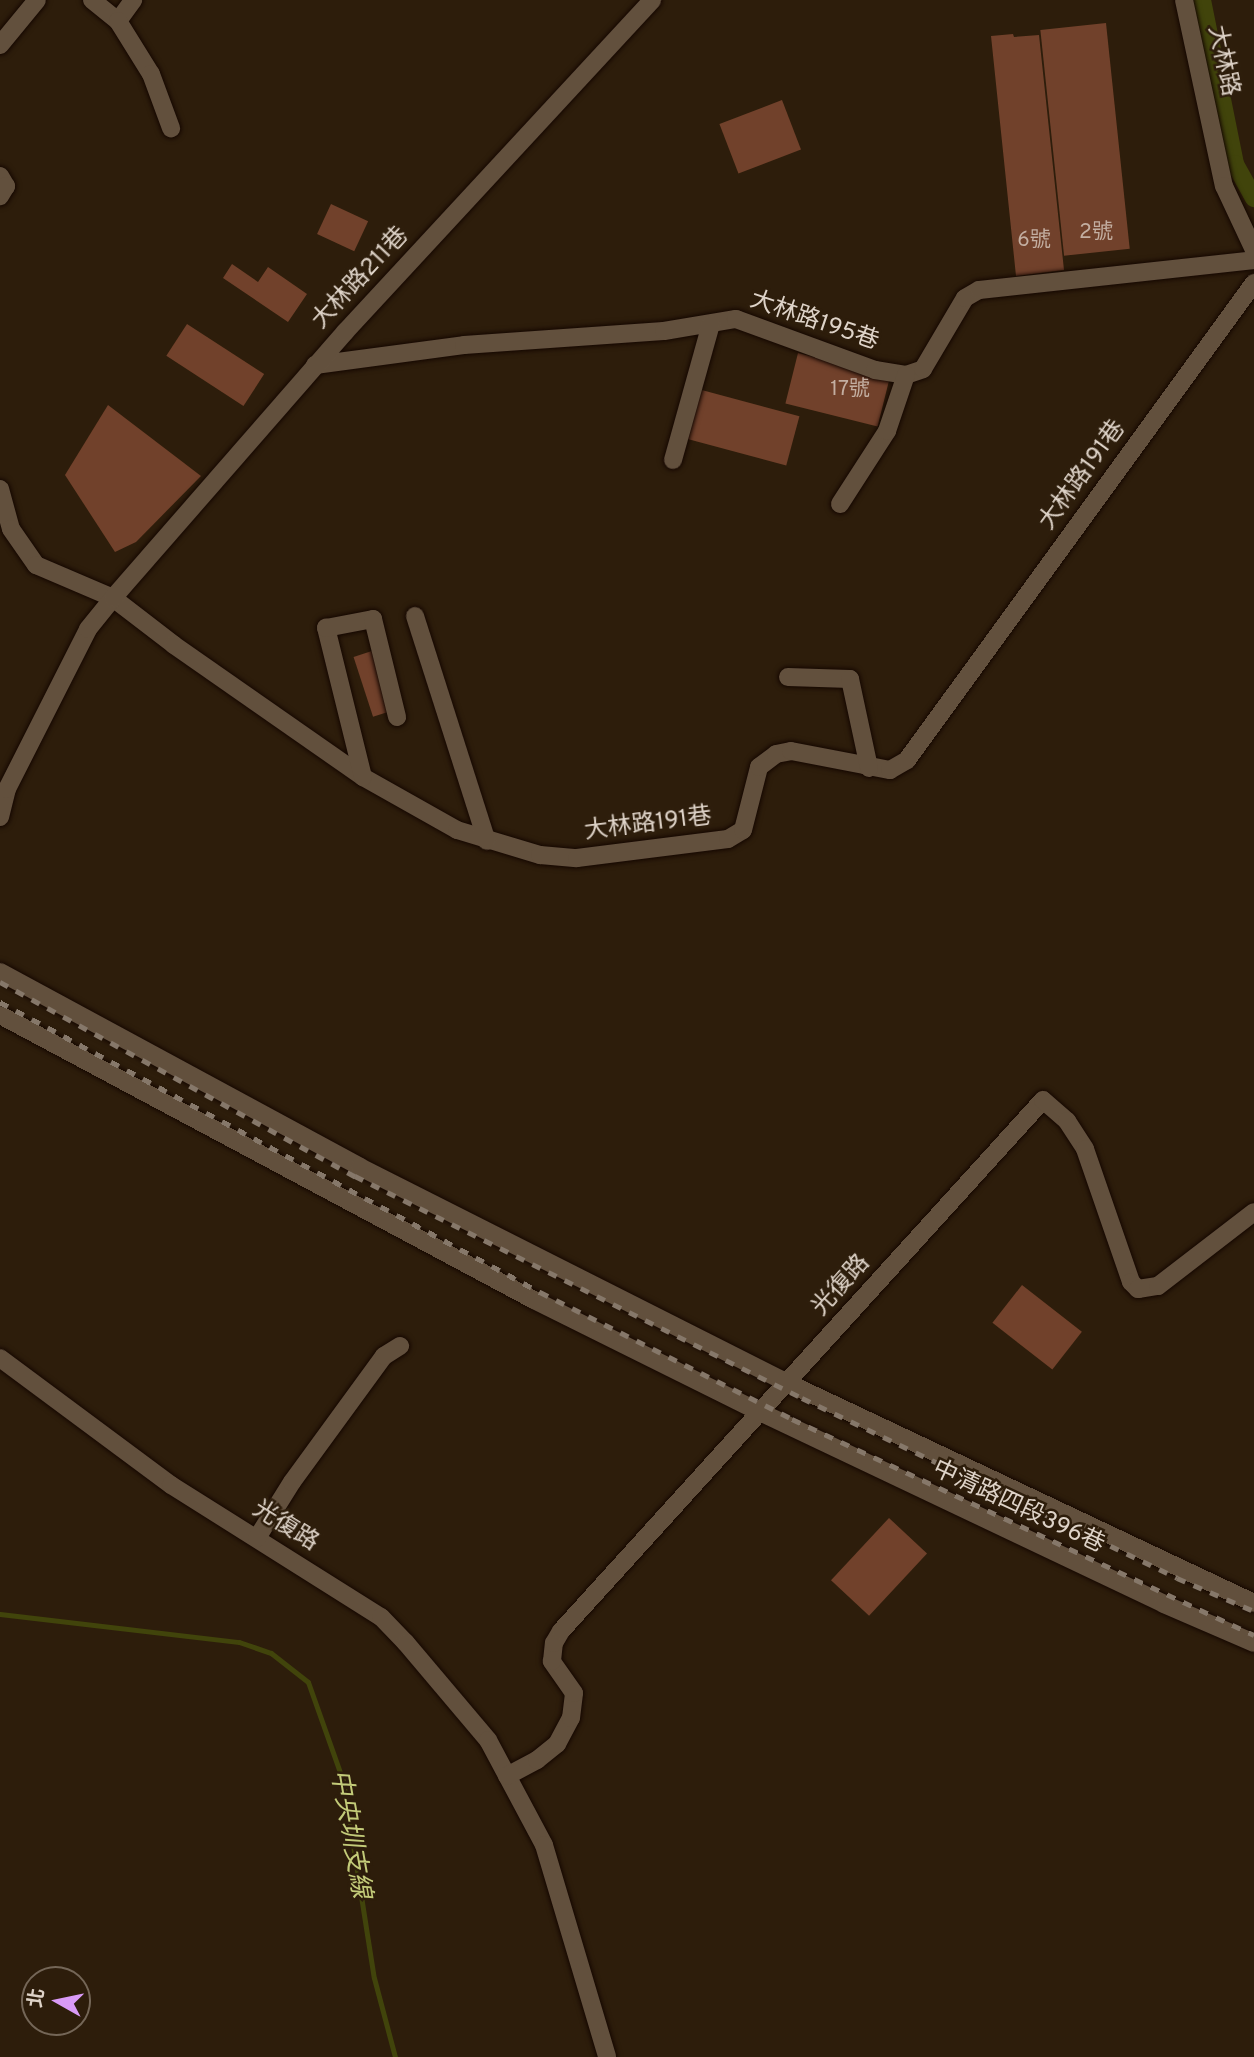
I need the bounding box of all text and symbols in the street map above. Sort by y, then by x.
street label: 大林路 [1200,23,1244,99]
house number: 2號 [1079,220,1113,246]
street label: 大林路211巷 [307,222,415,336]
house number: 6號 [1017,228,1051,254]
street label: 大林路195巷 [746,287,882,357]
house number: 17號 [830,377,870,403]
street label: 大林路191巷 [1034,416,1132,536]
street label: 大林路191巷 [583,803,713,847]
street label: 光復路 [807,1250,877,1322]
street label: 中清路四段396巷 [927,1456,1109,1560]
street label: 光復路 [247,1496,323,1558]
water label: 中央圳支線 [322,1767,376,1901]
north arrow [21,1966,91,2036]
text: 北 [24,1987,51,2009]

